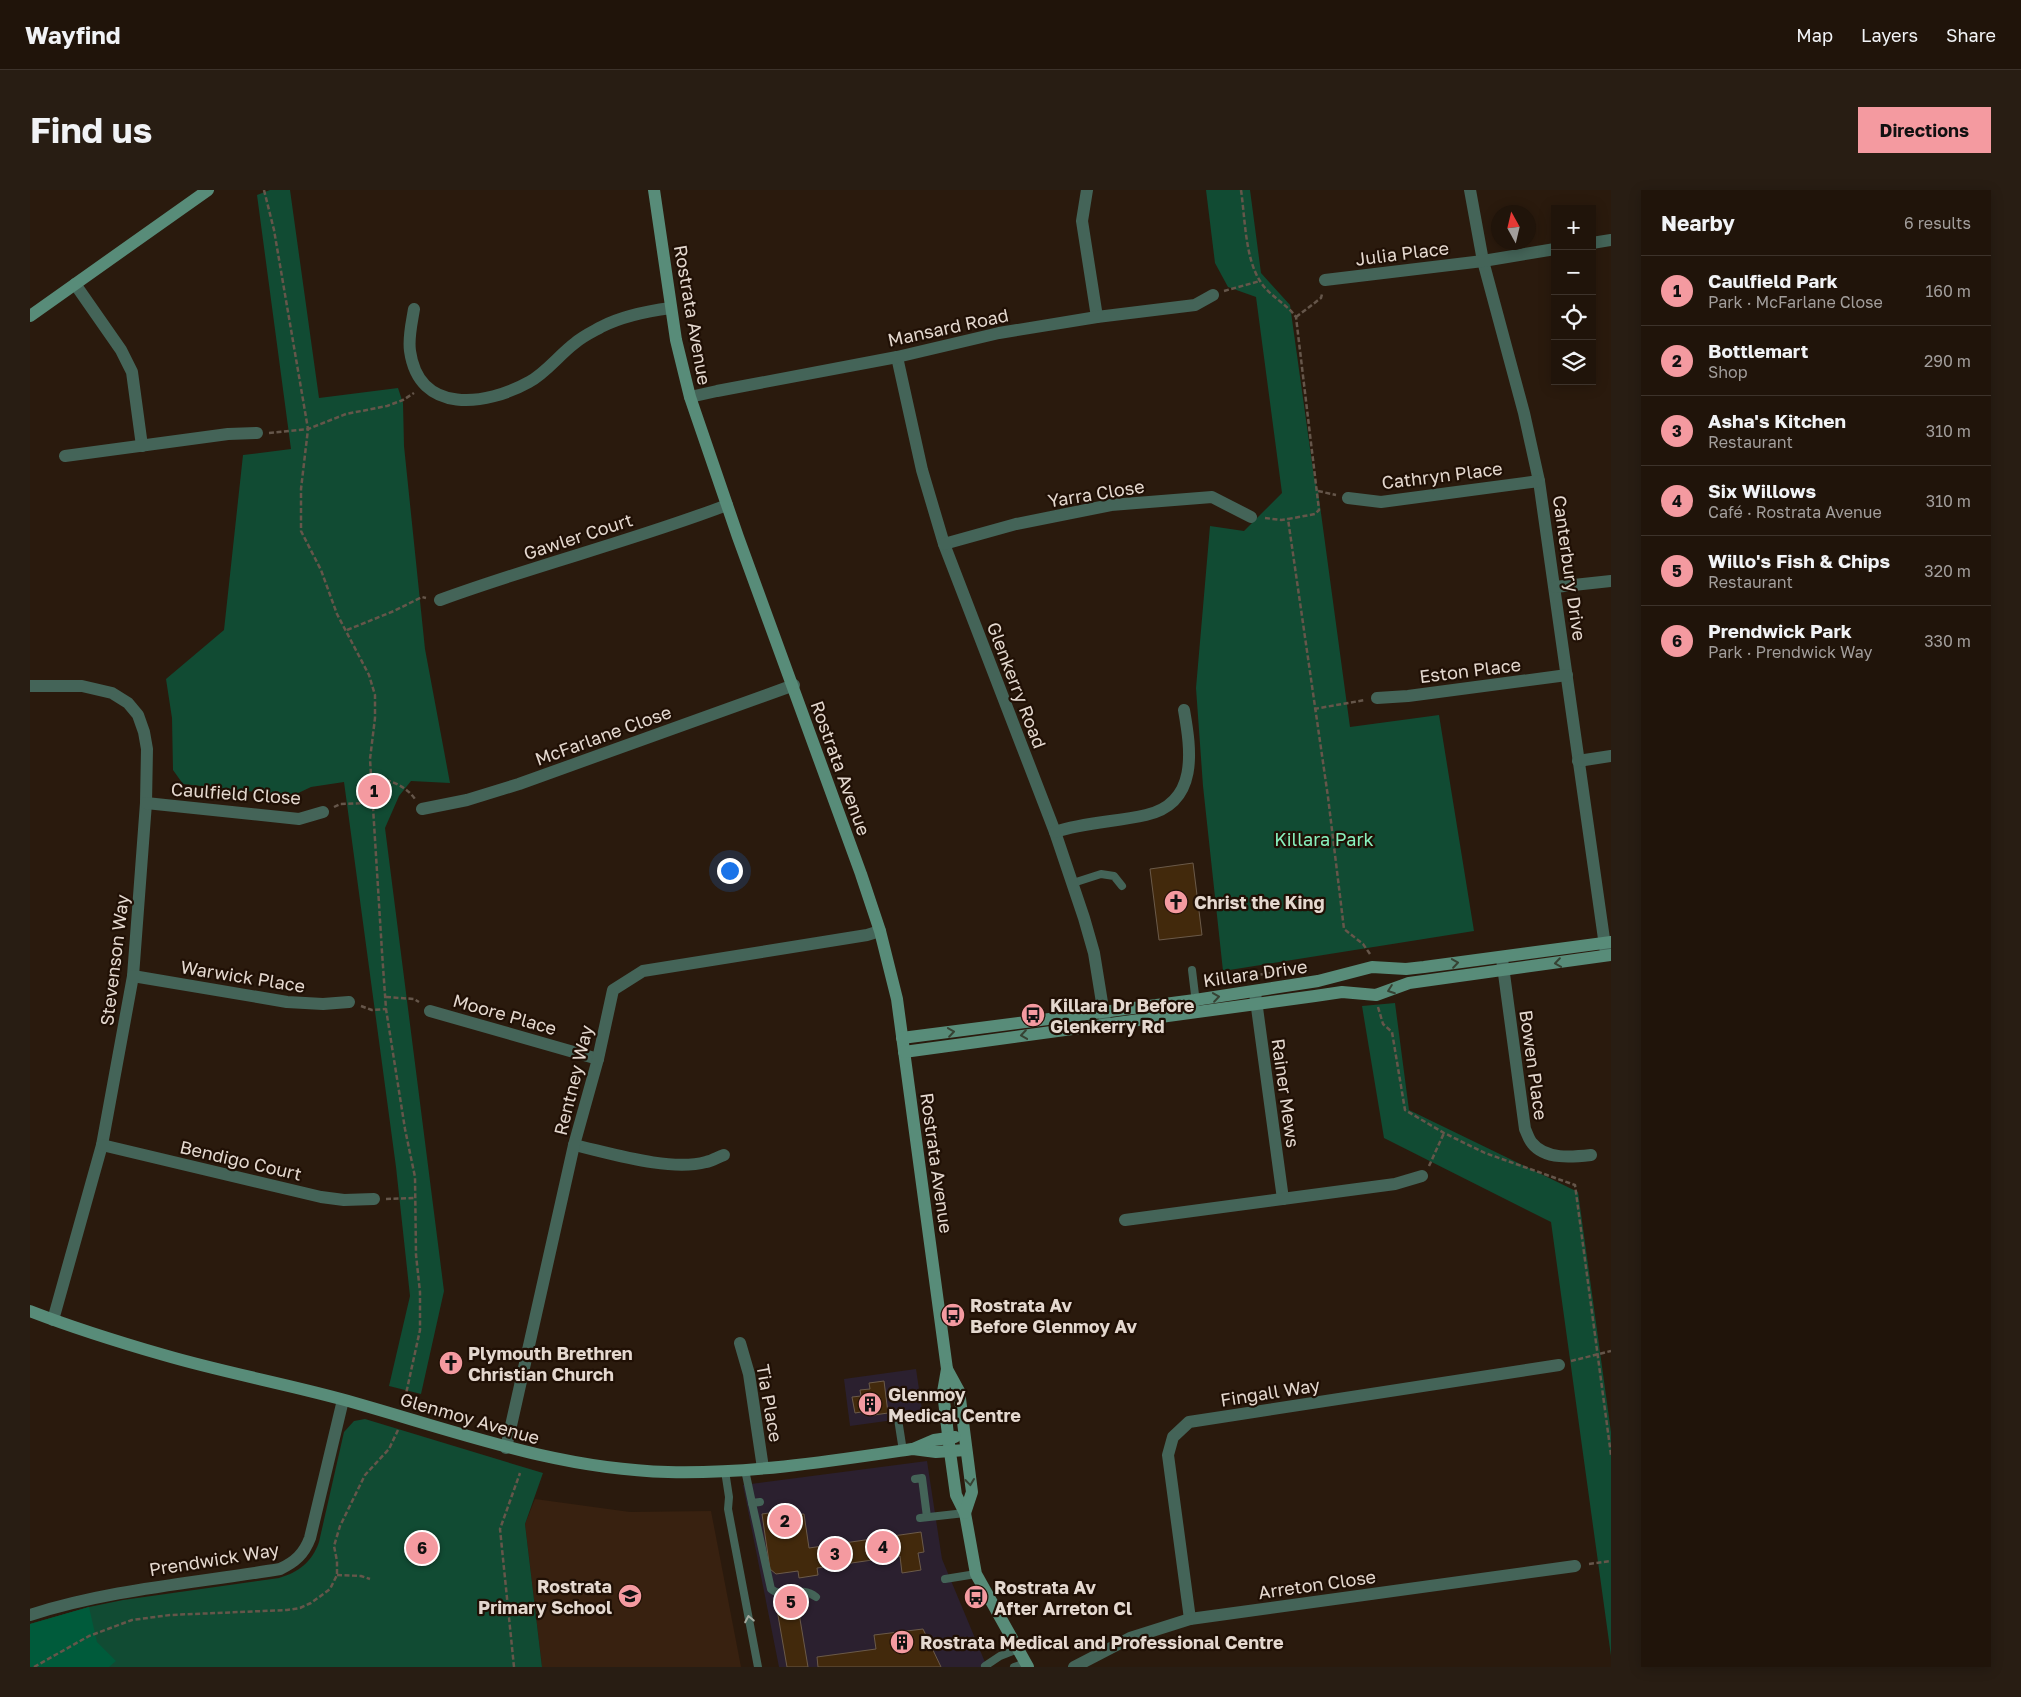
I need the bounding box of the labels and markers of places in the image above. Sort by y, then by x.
pin: 1 [358,772,390,810]
church icon: Christ the King [1163,889,1189,915]
place label: Christ the King [1194,891,1324,913]
place label: Killara Dr Before Glenkerry Rd [1050,994,1195,1037]
bus stop icon: Killara Dr Before Glenkerry Rd [1020,1002,1046,1028]
place label: Rostrata Av Before Glenmoy Av [970,1294,1137,1337]
bus stop icon: Rostrata Av Before Glenmoy Av [940,1302,966,1328]
place label: Plymouth Brethren Christian Church [468,1342,633,1385]
church icon: Plymouth Brethren Christian Church [438,1350,464,1376]
place label: Glenmoy Medical Centre [888,1383,1021,1426]
building icon: Glenmoy Medical Centre [857,1391,883,1417]
pin: 2 [769,1502,801,1540]
pin: 4 [867,1528,899,1566]
pin: 6 [406,1529,438,1567]
pin: 3 [819,1535,851,1573]
place label: Rostrata Primary School [478,1575,612,1618]
place label: Rostrata Av After Arreton Cl [994,1576,1132,1619]
school or university icon: Rostrata Primary School [617,1583,643,1609]
pin: 5 [775,1583,807,1621]
bus stop icon: Rostrata Av After Arreton Cl [963,1584,989,1610]
building icon: Rostrata Medical and Professional Centre [889,1629,915,1655]
place label: Rostrata Medical and Professional Centre [920,1631,1284,1653]

